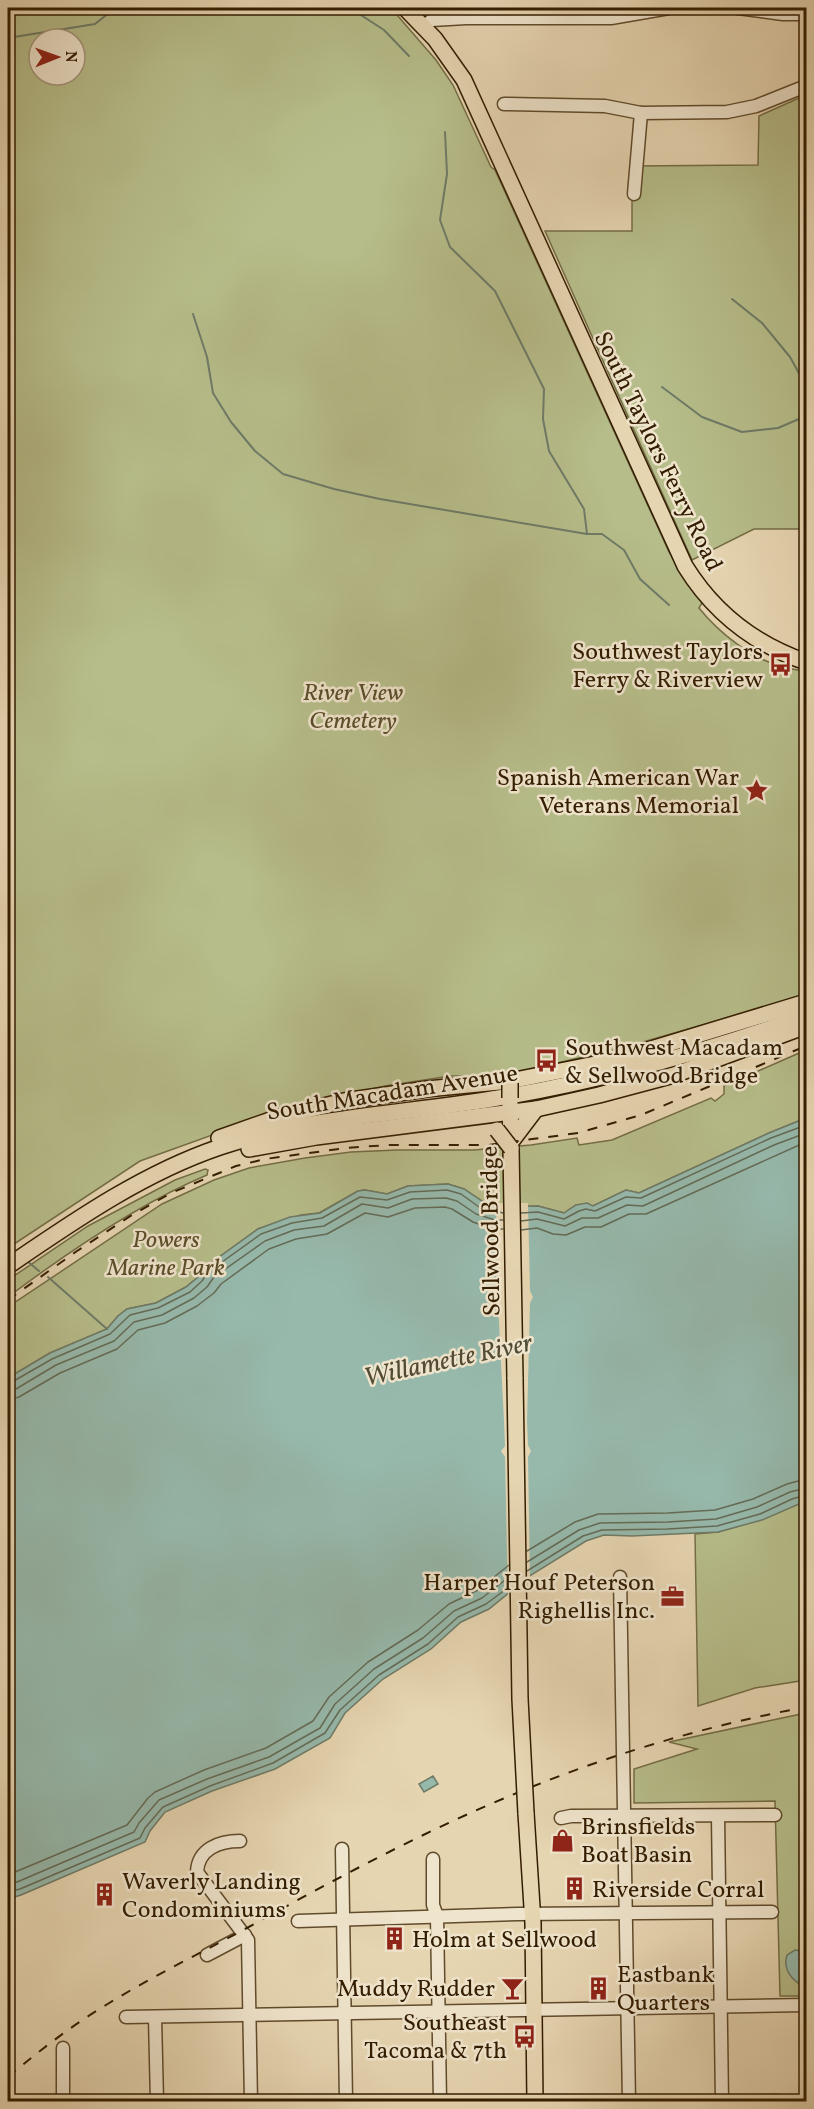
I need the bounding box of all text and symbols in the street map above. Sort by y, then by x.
north arrow [27,27,87,87]
text: N [59,51,81,63]
street label: South Taylors Ferry Road [584,326,730,578]
place label: Southwest Taylors Ferry & Riverview [572,636,763,698]
bus stop icon: Southwest Taylors Ferry & Riverview [768,652,794,678]
park label: River View Cemetery [303,677,403,739]
place label: Spanish American War Veterans Memorial [497,762,739,824]
place icon: Spanish American War Veterans Memorial [744,778,770,804]
place label: Southwest Macadam & Sellwood Bridge [565,1032,783,1094]
bus stop icon: Southwest Macadam & Sellwood Bridge [534,1048,560,1074]
street label: South Macadam Avenue [264,1057,520,1131]
street label: Sellwood Bridge [474,1145,510,1317]
park label: Powers Marine Park [106,1224,225,1286]
water label: Willamette River [361,1325,536,1396]
place label: Harper Houf Peterson Righellis Inc. [423,1567,655,1629]
office icon: Harper Houf Peterson Righellis Inc. [660,1583,686,1609]
place label: Brinsfields Boat Basin [581,1811,695,1873]
shop icon: Brinsfields Boat Basin [550,1827,576,1853]
place label: Waverly Landing Condominiums [122,1866,301,1928]
place label: Riverside Corral [592,1874,764,1908]
building icon: Riverside Corral [561,1876,587,1902]
building icon: Waverly Landing Condominiums [91,1882,117,1908]
place label: Holm at Sellwood [412,1924,597,1958]
building icon: Holm at Sellwood [381,1926,407,1952]
place label: Eastbank Quarters [617,1959,715,2021]
place label: Muddy Rudder [337,1973,495,2007]
bar icon: Muddy Rudder [500,1975,526,2001]
building icon: Eastbank Quarters [586,1975,612,2001]
place label: Southeast Tacoma & 7th [364,2007,507,2069]
bus stop icon: Southeast Tacoma & 7th [512,2023,538,2049]

